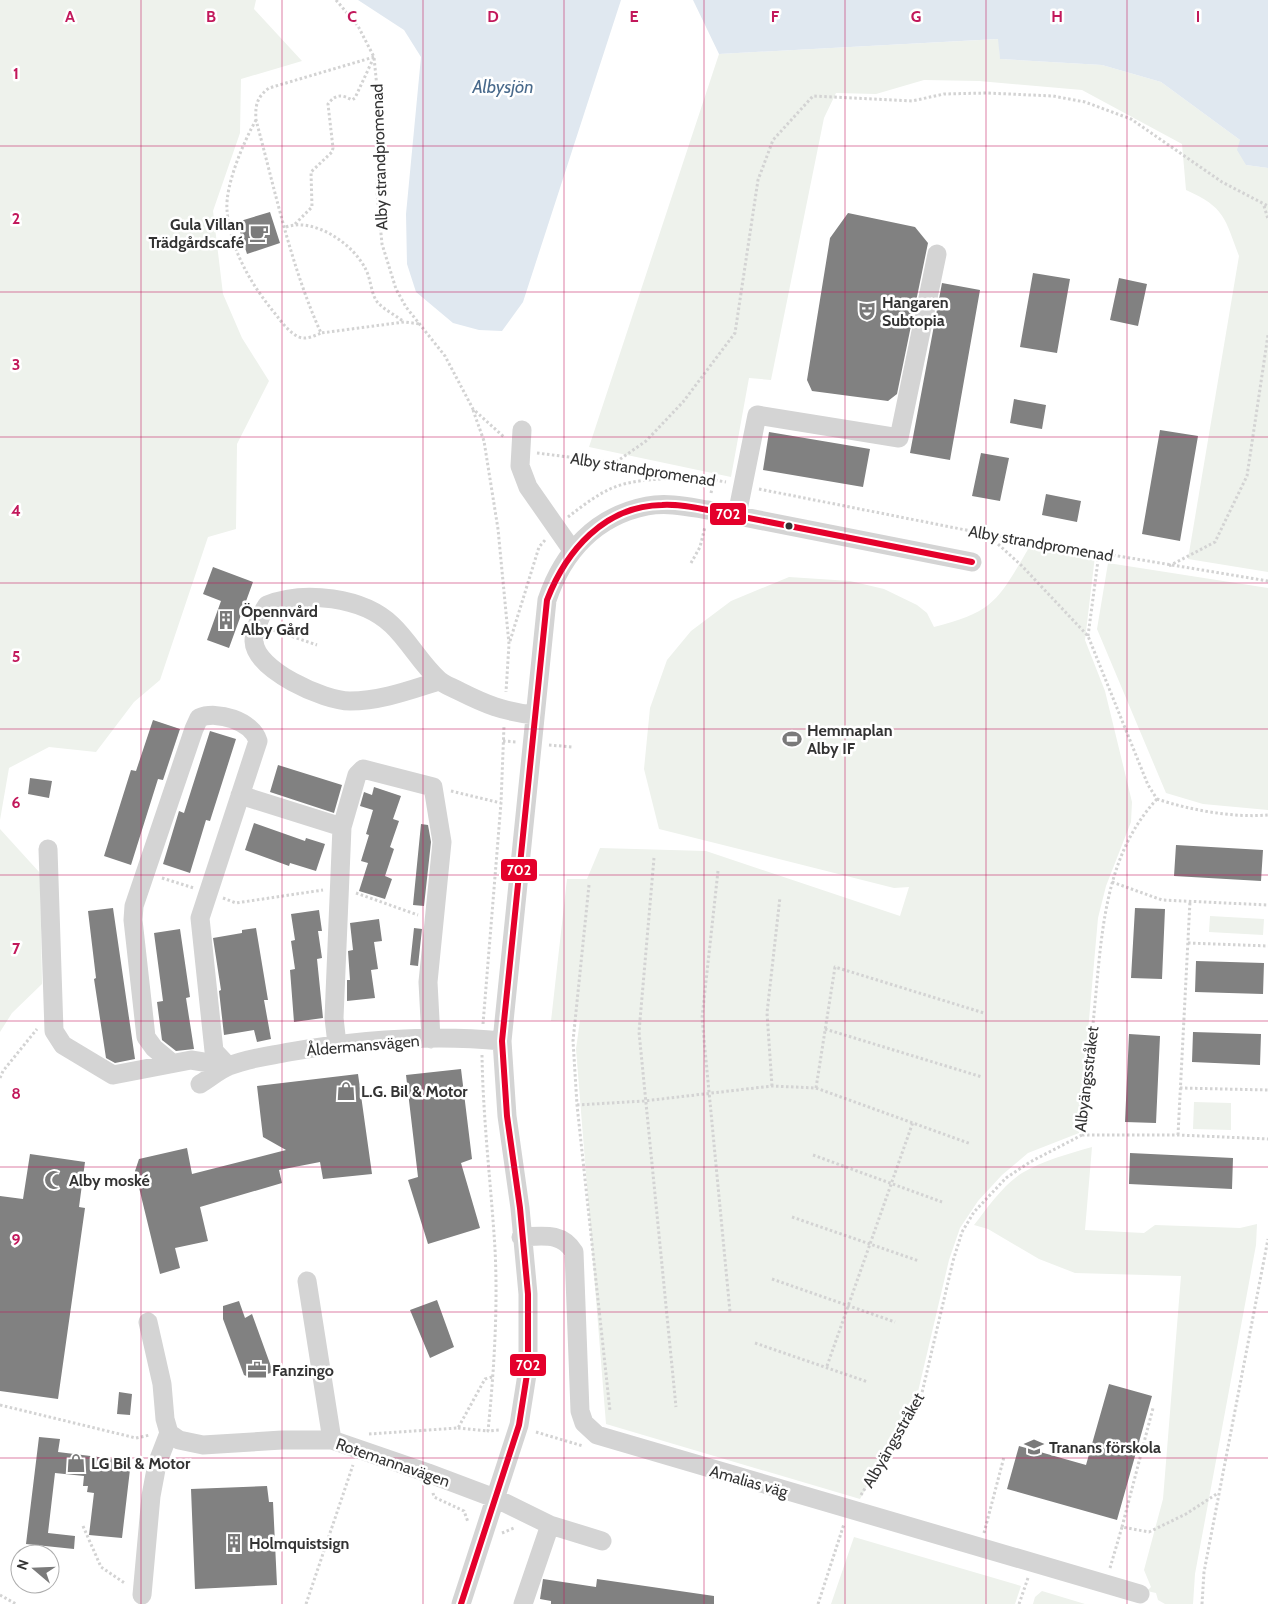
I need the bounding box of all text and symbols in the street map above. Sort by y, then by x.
text: A [65,7,75,26]
text: B [206,7,216,26]
text: C [347,7,357,26]
text: D [487,7,499,26]
text: E [629,7,639,26]
text: F [771,7,780,26]
text: G [911,7,921,26]
text: H [1051,7,1063,26]
text: I [1196,7,1200,26]
text: 1 [13,64,19,83]
water label: Albysjön [471,76,534,98]
street label: Alby strandpromenad [367,83,392,231]
text: 2 [12,209,20,228]
place label: Gula Villan Trädgårdscafé [148,215,244,252]
cafe icon: Gula Villan Trädgårdscafé [248,222,270,244]
place label: Hangaren Subtopia [882,293,949,330]
theatre icon: Hangaren Subtopia [856,300,878,322]
text: 3 [12,355,20,374]
street label: Alby strandpromenad [569,449,717,490]
text: 4 [11,501,21,520]
line badge: 702 [709,502,747,526]
text: 702 [716,505,740,523]
unlabelled marker [784,521,794,531]
street label: Alby strandpromenad [967,521,1115,566]
place label: Öpennvård Alby Gård [241,602,318,639]
building icon: Öpennvård Alby Gård [215,609,237,631]
text: 5 [12,647,20,666]
place label: Hemmaplan Alby IF [807,721,893,758]
sports icon: Hemmaplan Alby IF [781,728,803,750]
text: 6 [12,793,21,812]
line badge: 702 [500,858,538,882]
text: 702 [507,861,531,879]
text: 7 [12,939,21,958]
street label: Albyängsstråket [1071,1024,1102,1133]
street label: Åldermansvägen [306,1031,420,1060]
shop icon: L.G. Bil & Motor [335,1080,357,1102]
place label: L.G. Bil & Motor [361,1082,468,1101]
text: 8 [11,1084,21,1103]
mosque icon: Alby moské [43,1169,65,1191]
place label: Alby moské [69,1171,150,1190]
text: 9 [12,1230,21,1249]
line badge: 702 [509,1353,547,1377]
text: 702 [516,1356,540,1374]
office icon: Fanzingo [246,1359,268,1381]
place label: Fanzingo [272,1361,334,1380]
street label: Albyängsstråket [859,1389,929,1491]
street label: Rotemannavägen [333,1434,452,1491]
school or university icon: Tranans förskola [1023,1436,1045,1458]
place label: Tranans förskola [1049,1438,1161,1457]
shop icon: LG Bil & Motor [65,1452,87,1474]
place label: LG Bil & Motor [91,1454,191,1473]
street label: Amalias väg [708,1461,791,1502]
building icon: Holmquistsign [223,1532,245,1554]
place label: Holmquistsign [249,1534,349,1553]
north arrow [10,1544,60,1594]
text: N [13,1557,33,1572]

